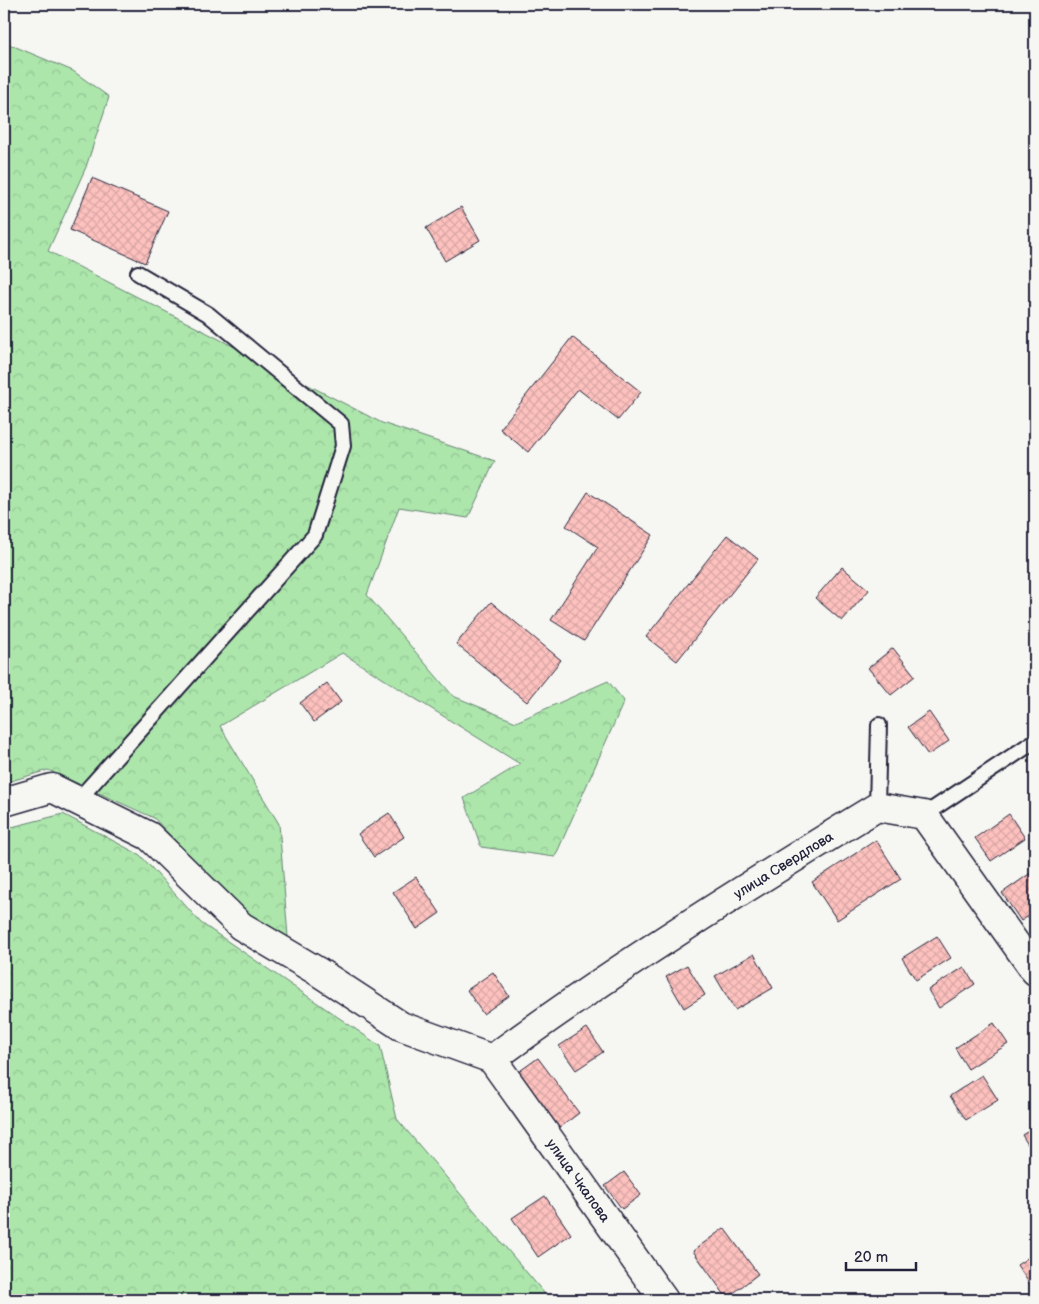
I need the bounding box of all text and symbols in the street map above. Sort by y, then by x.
street label: улица Свердлова [730,827,837,902]
street label: улица Чкалова [543,1135,614,1226]
scale bar [846,1239,916,1271]
text: 20 m [854,1248,888,1267]

